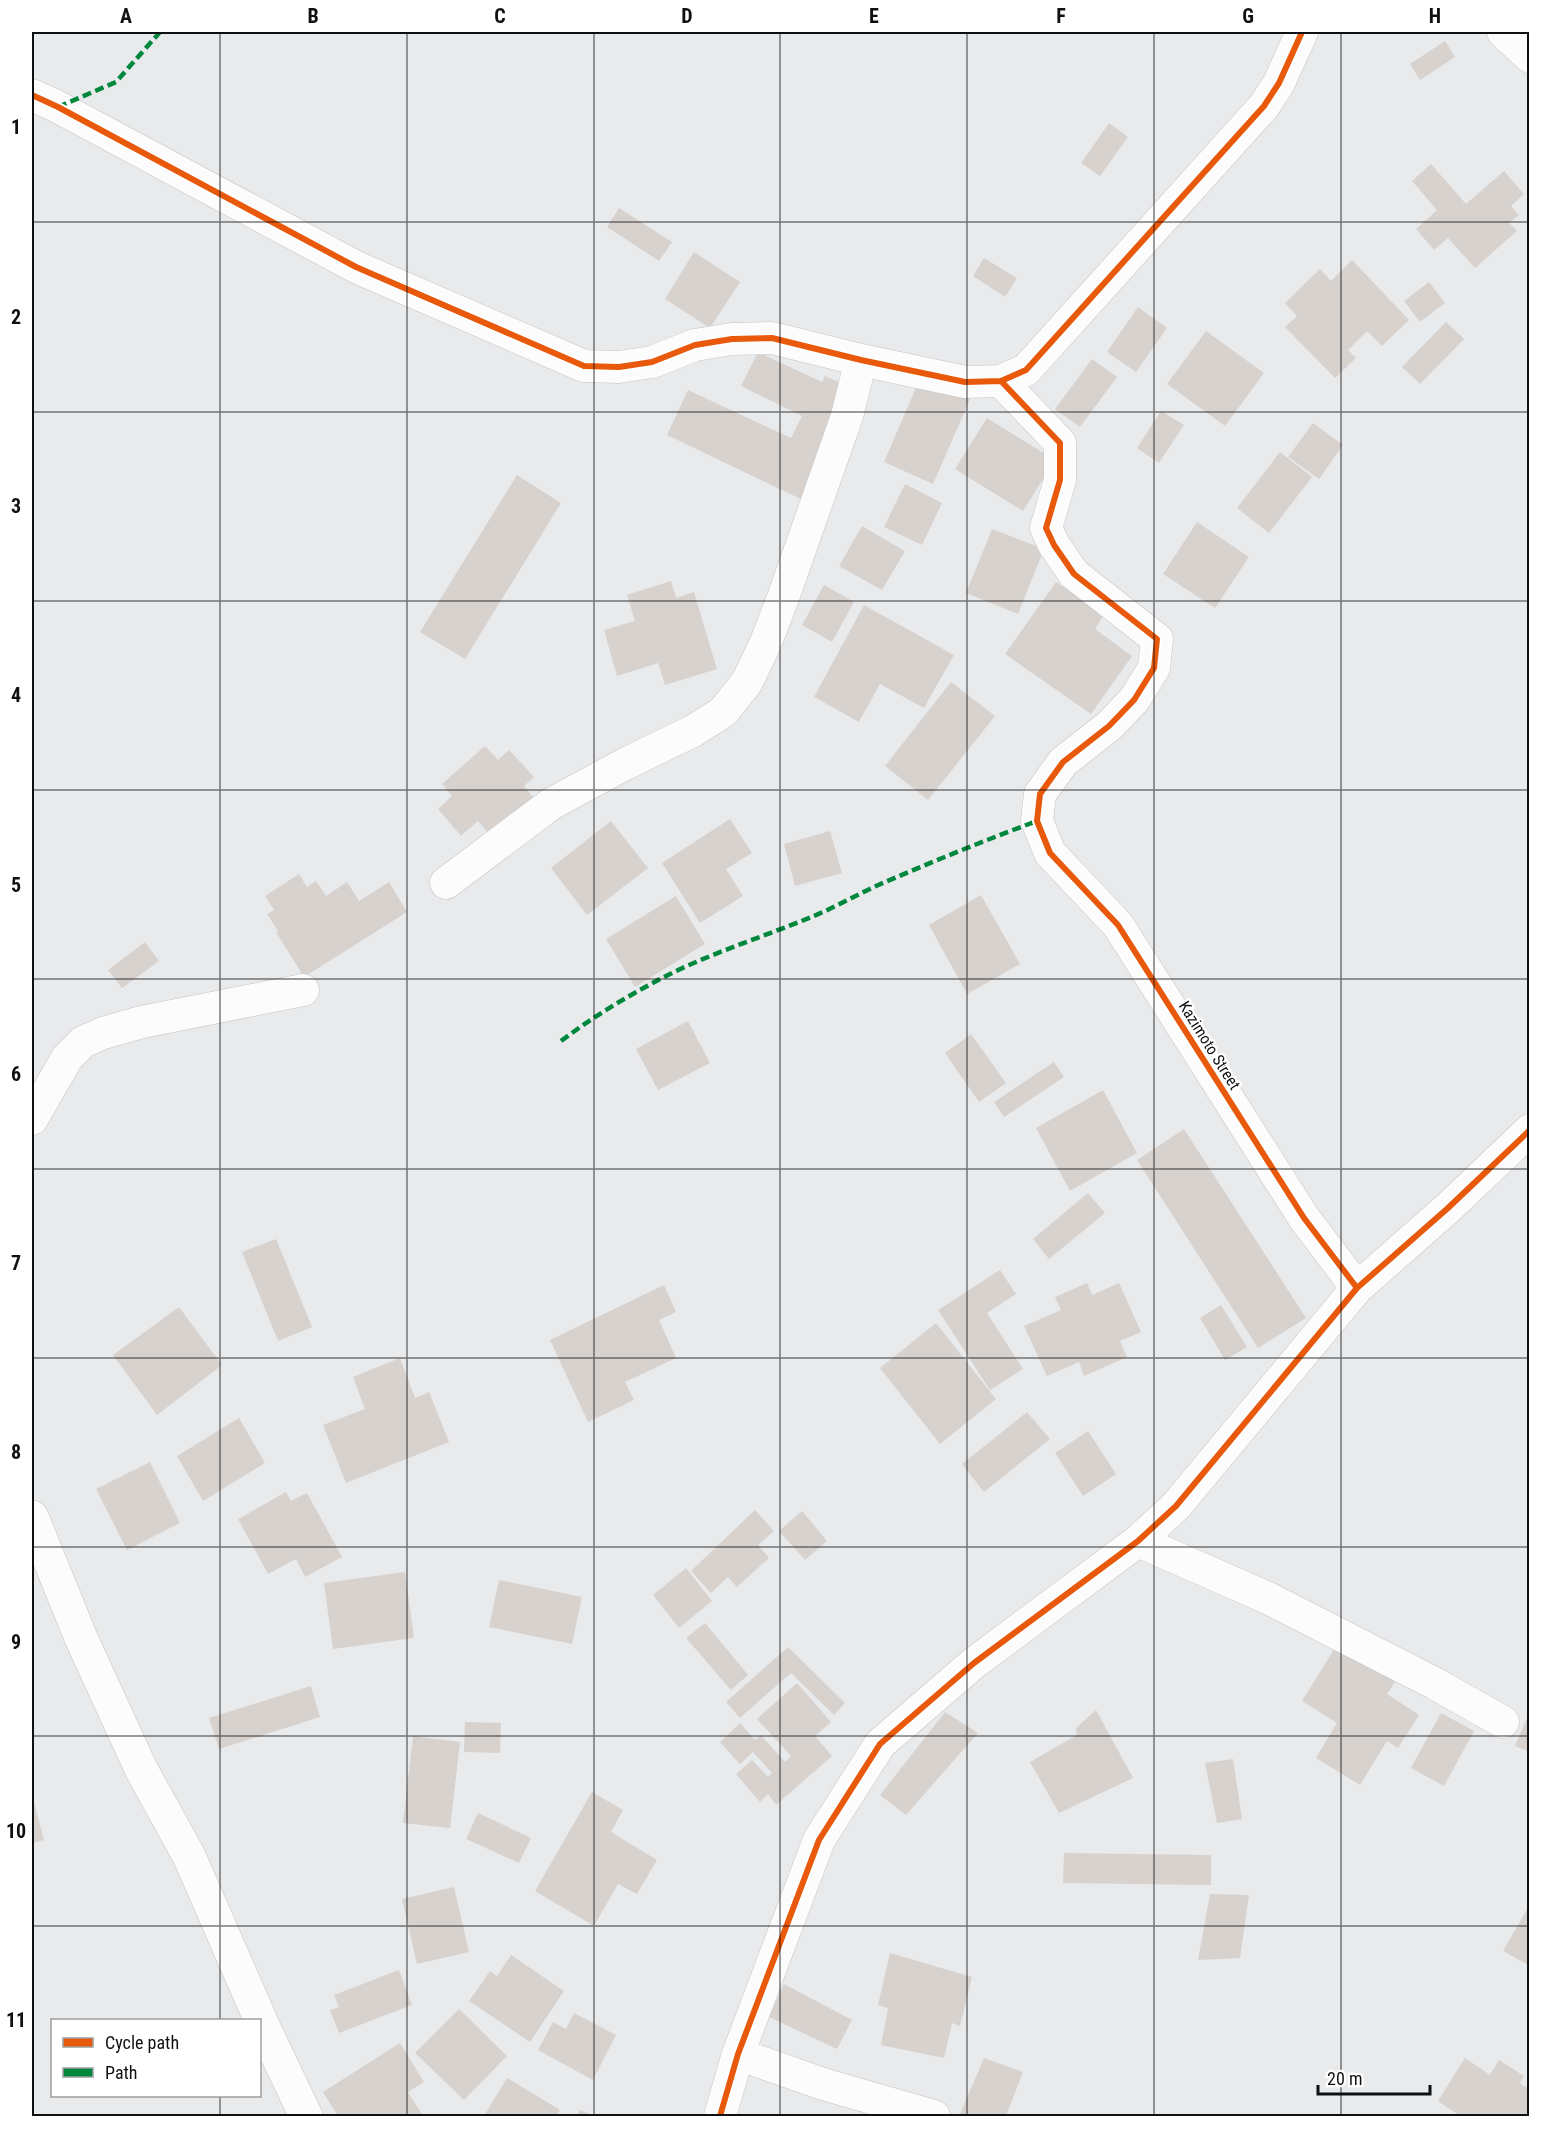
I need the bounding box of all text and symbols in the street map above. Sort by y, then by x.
text: A [120,4,132,28]
text: B [307,4,319,28]
text: C [494,4,506,28]
text: D [681,4,693,28]
text: E [869,4,879,28]
text: F [1056,4,1066,28]
text: G [1242,4,1254,28]
text: H [1429,4,1441,28]
text: 1 [11,115,21,139]
text: 2 [11,305,21,329]
text: 3 [11,494,21,518]
text: 4 [11,683,21,707]
text: 5 [11,873,21,897]
street label: Kazimoto Street [1175,997,1245,1093]
text: 6 [11,1062,21,1086]
text: 7 [11,1251,21,1275]
text: 8 [11,1440,21,1464]
text: 9 [11,1630,21,1654]
text: 10 [6,1819,26,1843]
text: 11 [6,2008,26,2032]
legend [51,2019,261,2097]
text: Cycle path [105,2032,179,2053]
scale bar [1318,2058,1430,2096]
text: Path [105,2062,138,2083]
text: 20 m [1327,2068,1362,2089]

